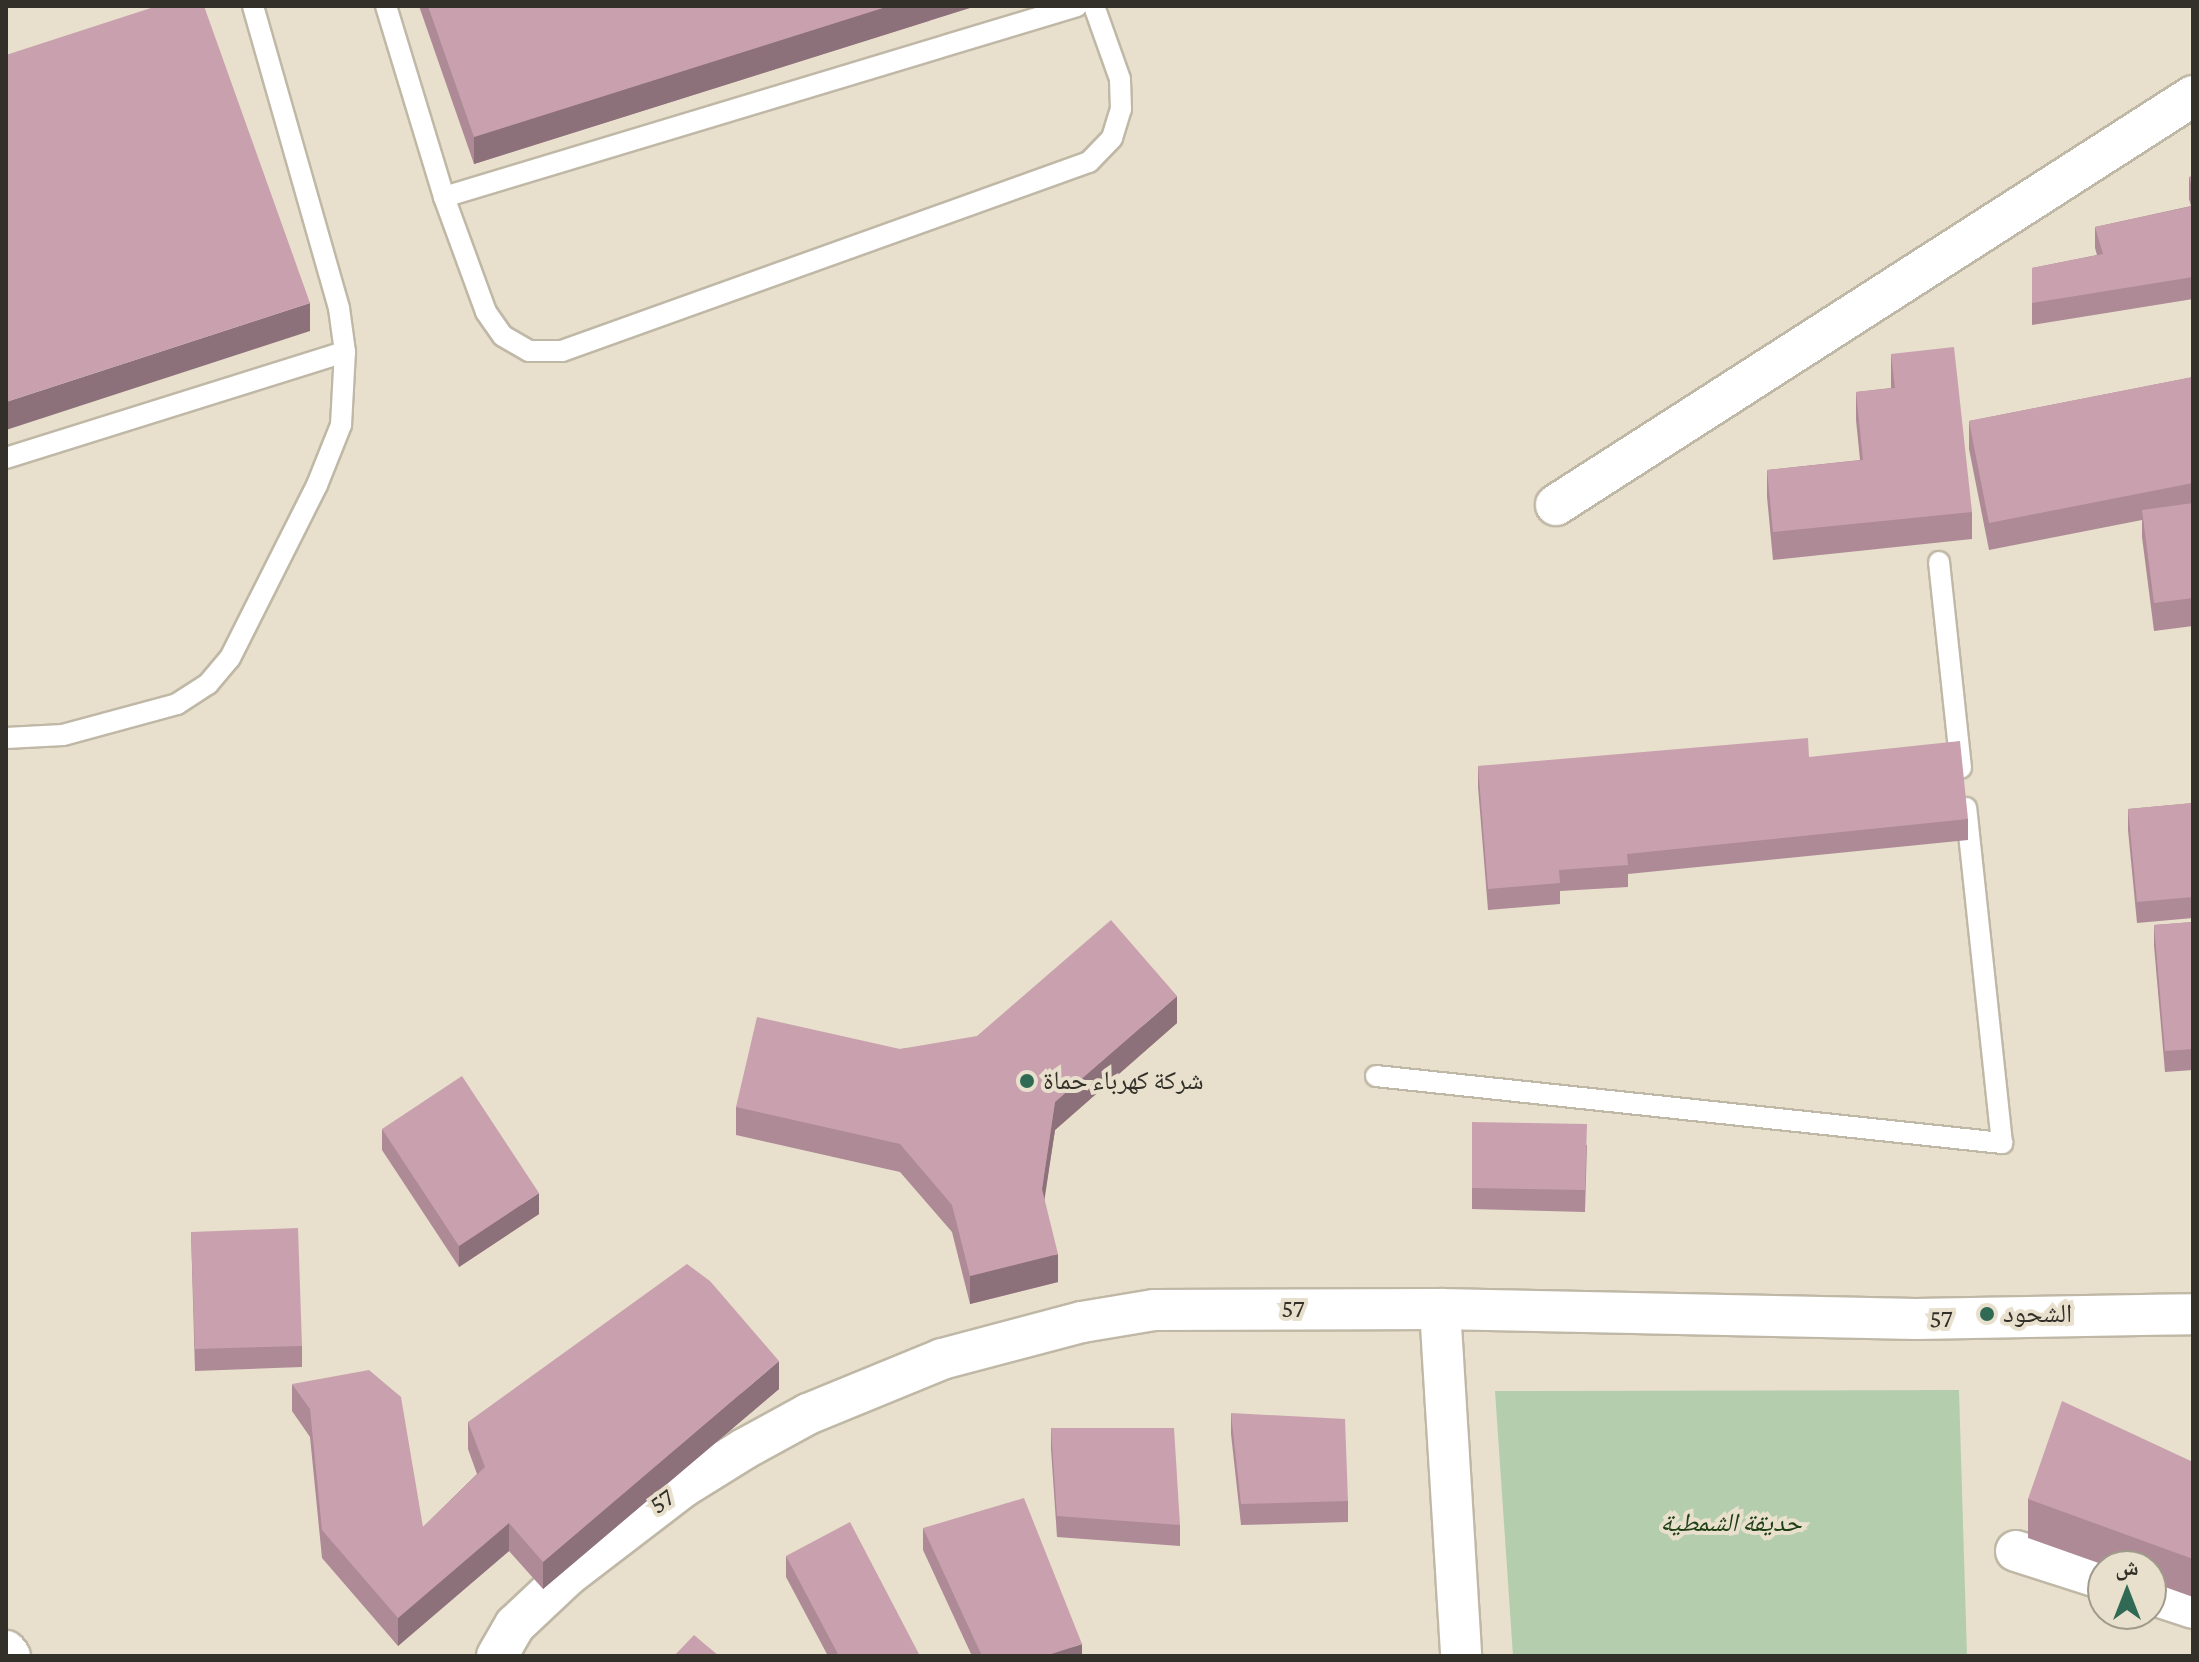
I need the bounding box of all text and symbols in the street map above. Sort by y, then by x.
place label: شركة كهرباء حماة [1043,1065,1204,1097]
marker: شركة كهرباء حماة [1018,1072,1036,1090]
street label: 57 [1281,1293,1305,1325]
place label: الشحود [2003,1298,2072,1330]
street label: 57 [1929,1303,1953,1335]
marker: الشحود [1978,1305,1996,1323]
street label: 57 [643,1481,681,1521]
park label: حديقة الشمطية [1660,1507,1802,1539]
north arrow [2087,1550,2167,1630]
text: ش [2115,1555,2139,1580]

